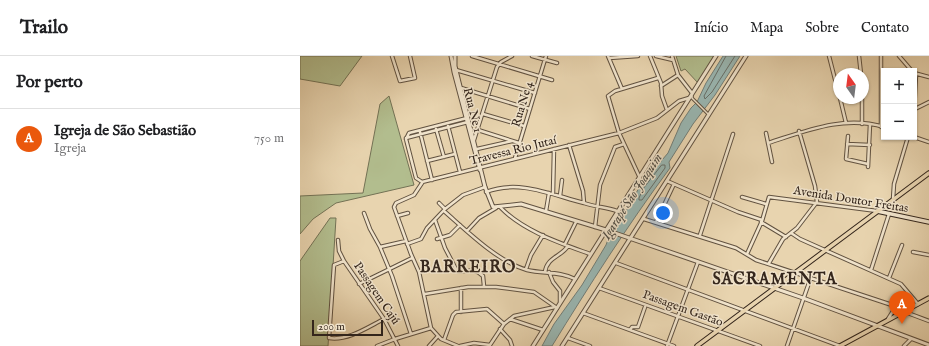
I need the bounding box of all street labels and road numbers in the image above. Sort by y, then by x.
street label: Rua Ne 4 [508,79,537,129]
street label: Rua Ne 1 [460,86,485,134]
street label: Travessa Rio Jutaí [468,132,559,169]
street label: Avenida Doutor Freitas [791,183,910,216]
street label: Passagem Cajú [350,259,403,327]
street label: Passagem Gastão [641,287,725,330]

